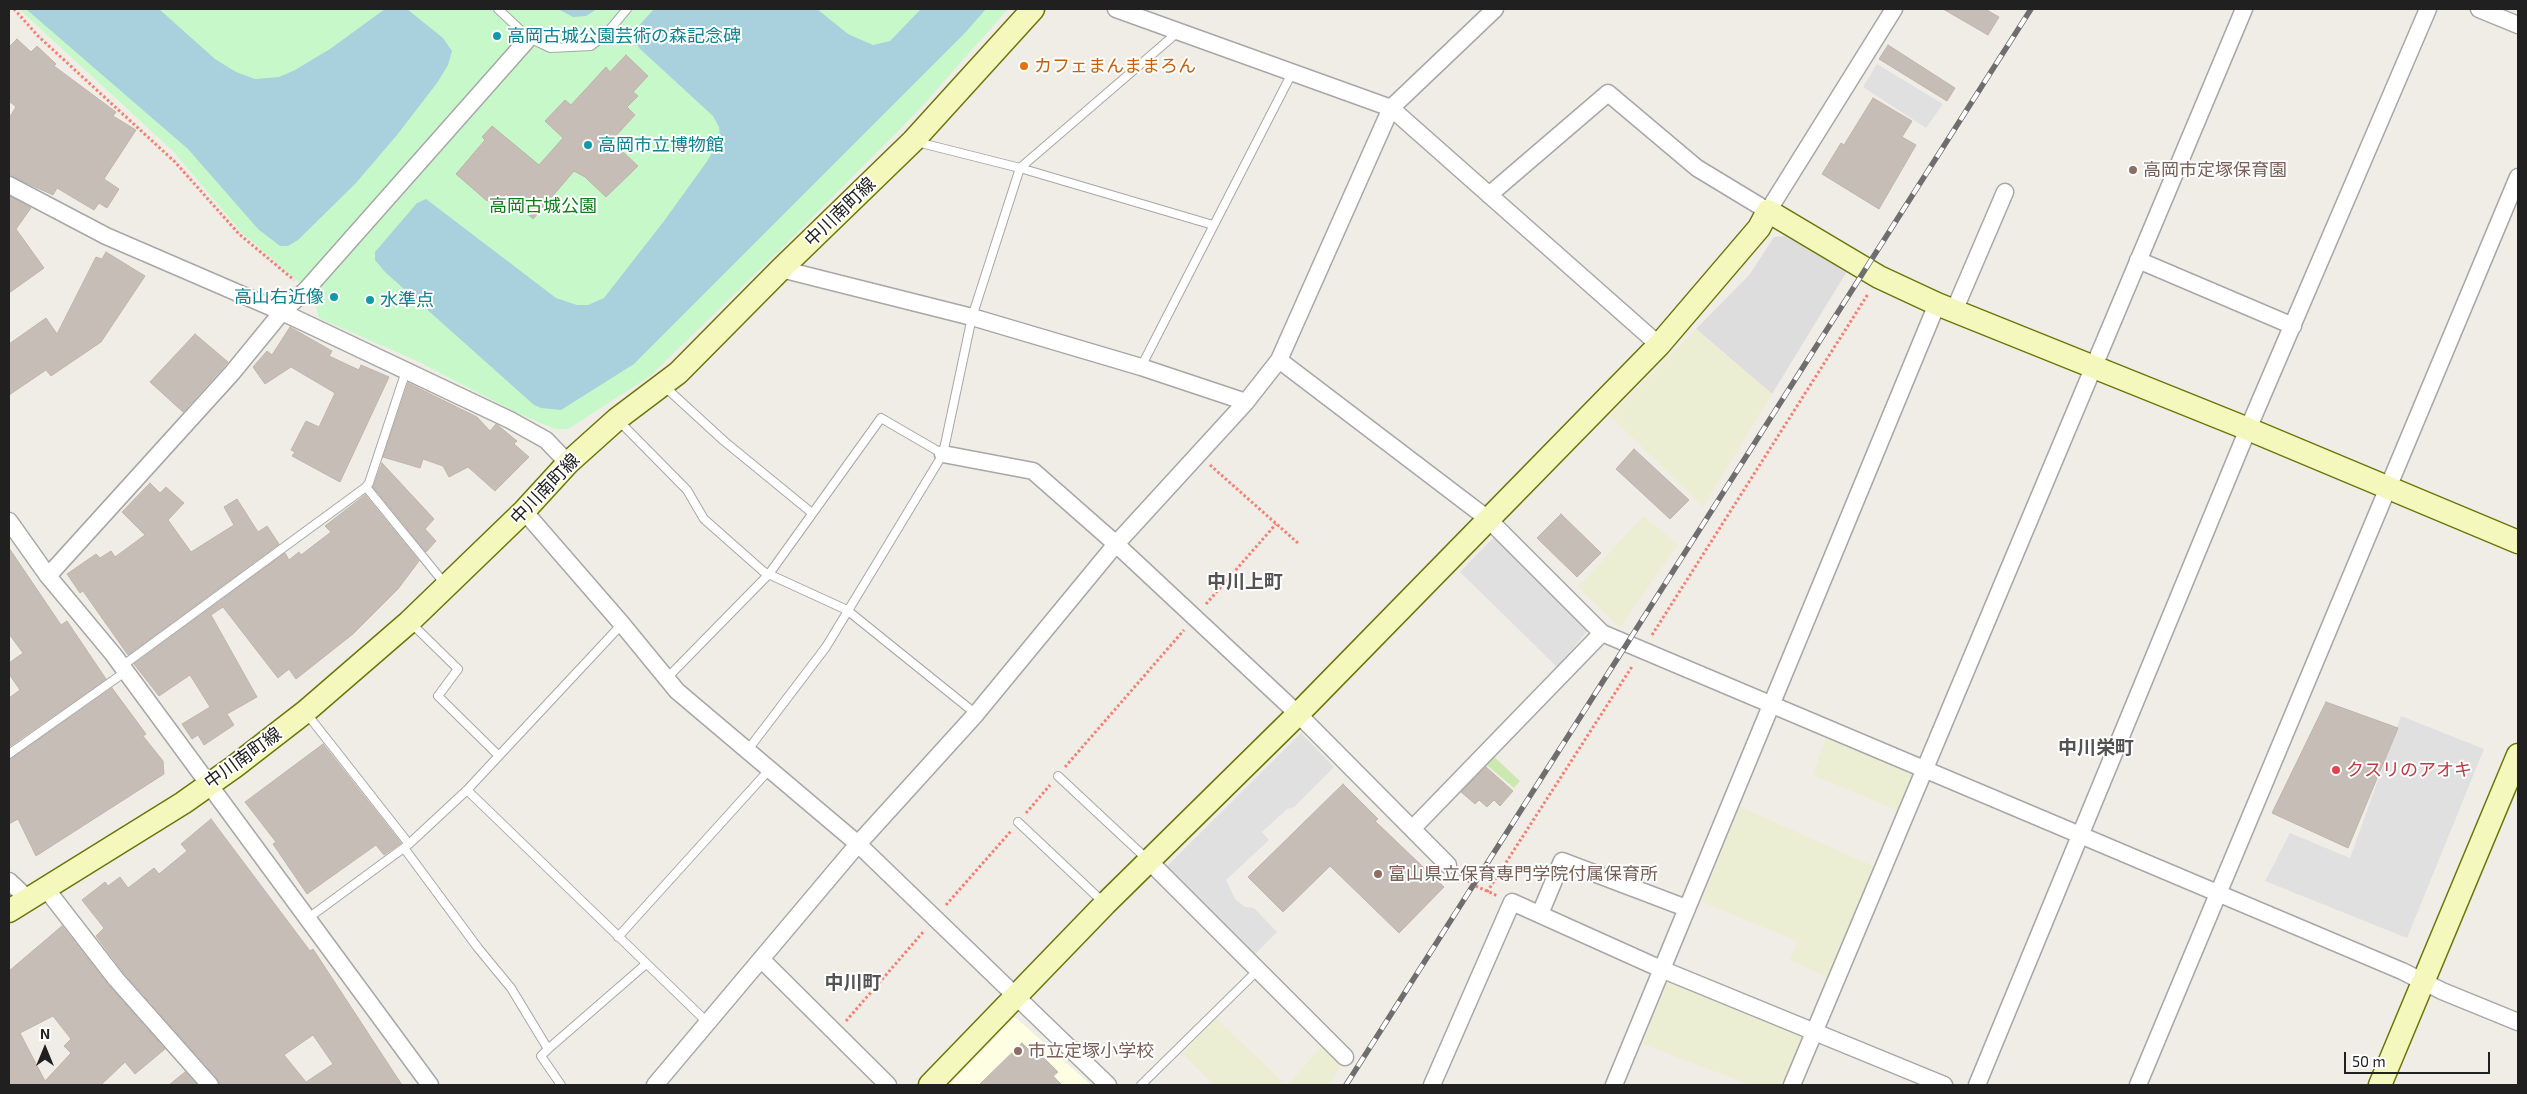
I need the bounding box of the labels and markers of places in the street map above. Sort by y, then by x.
place label: 高岡古城公園芸術の森記念碑 [507,25,741,47]
marker: 高岡古城公園芸術の森記念碑 [491,30,503,42]
place label: カフェまんままろん [1034,55,1196,77]
marker: カフェまんままろん [1018,60,1030,72]
place label: 高岡市立博物館 [598,134,724,156]
marker: 高岡市立博物館 [582,139,594,151]
place label: 高岡市定塚保育園 [2143,159,2287,181]
marker: 高岡市定塚保育園 [2127,164,2139,176]
place label: 高山右近像 [234,286,324,308]
place label: 水準点 [380,289,434,311]
marker: 高山右近像 [328,291,340,303]
marker: 水準点 [364,294,376,306]
place label: クスリのアオキ [2346,759,2472,781]
marker: クスリのアオキ [2330,764,2342,776]
place label: 富山県立保育専門学院付属保育所 [1388,863,1658,885]
marker: 富山県立保育専門学院付属保育所 [1372,868,1384,880]
place label: 市立定塚小学校 [1028,1040,1154,1062]
marker: 市立定塚小学校 [1012,1045,1024,1057]

